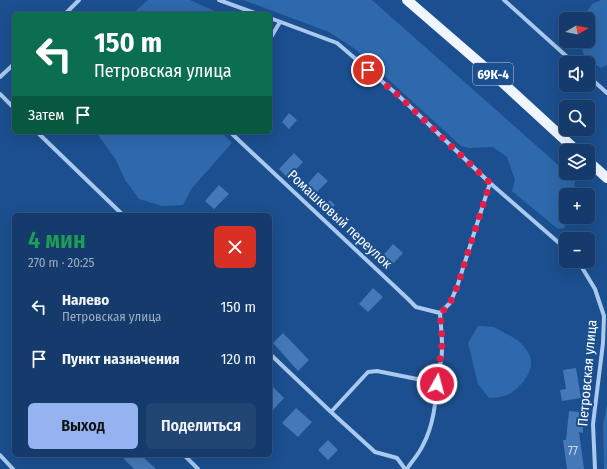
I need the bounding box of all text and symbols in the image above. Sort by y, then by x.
north arrow [559,12,595,48]
map controls [559,12,595,268]
text: 150 m [94,26,162,59]
icon: left [28,28,80,80]
pin [351,53,385,87]
button: sound [559,56,595,92]
icon: arrive [357,59,379,81]
text: Петровская улица [94,60,232,82]
road number: 69К-4 [473,63,513,85]
button: search [559,100,595,136]
icon: arrive [72,104,94,126]
text: Затем [28,106,64,124]
button: layers [559,144,595,180]
street label: Ромашковый переулок [284,167,396,272]
button: + [559,188,595,224]
text: 4 мин [28,226,86,254]
button: close [214,226,256,268]
button: − [559,232,595,268]
text: 270 m · 20:25 [28,255,94,270]
text: Налево [62,291,109,309]
icon: left [28,296,50,318]
text: 150 m [220,298,256,316]
text: Петровская улица [62,309,161,324]
street label: Петровская улица [574,319,601,427]
icon: arrive [28,348,50,370]
text: Пункт назначения [62,350,180,368]
text: 120 m [221,350,256,368]
position arrow [416,363,458,405]
button: Выход [28,403,138,449]
button: Поделиться [146,403,256,449]
house number: 77 [568,444,578,458]

